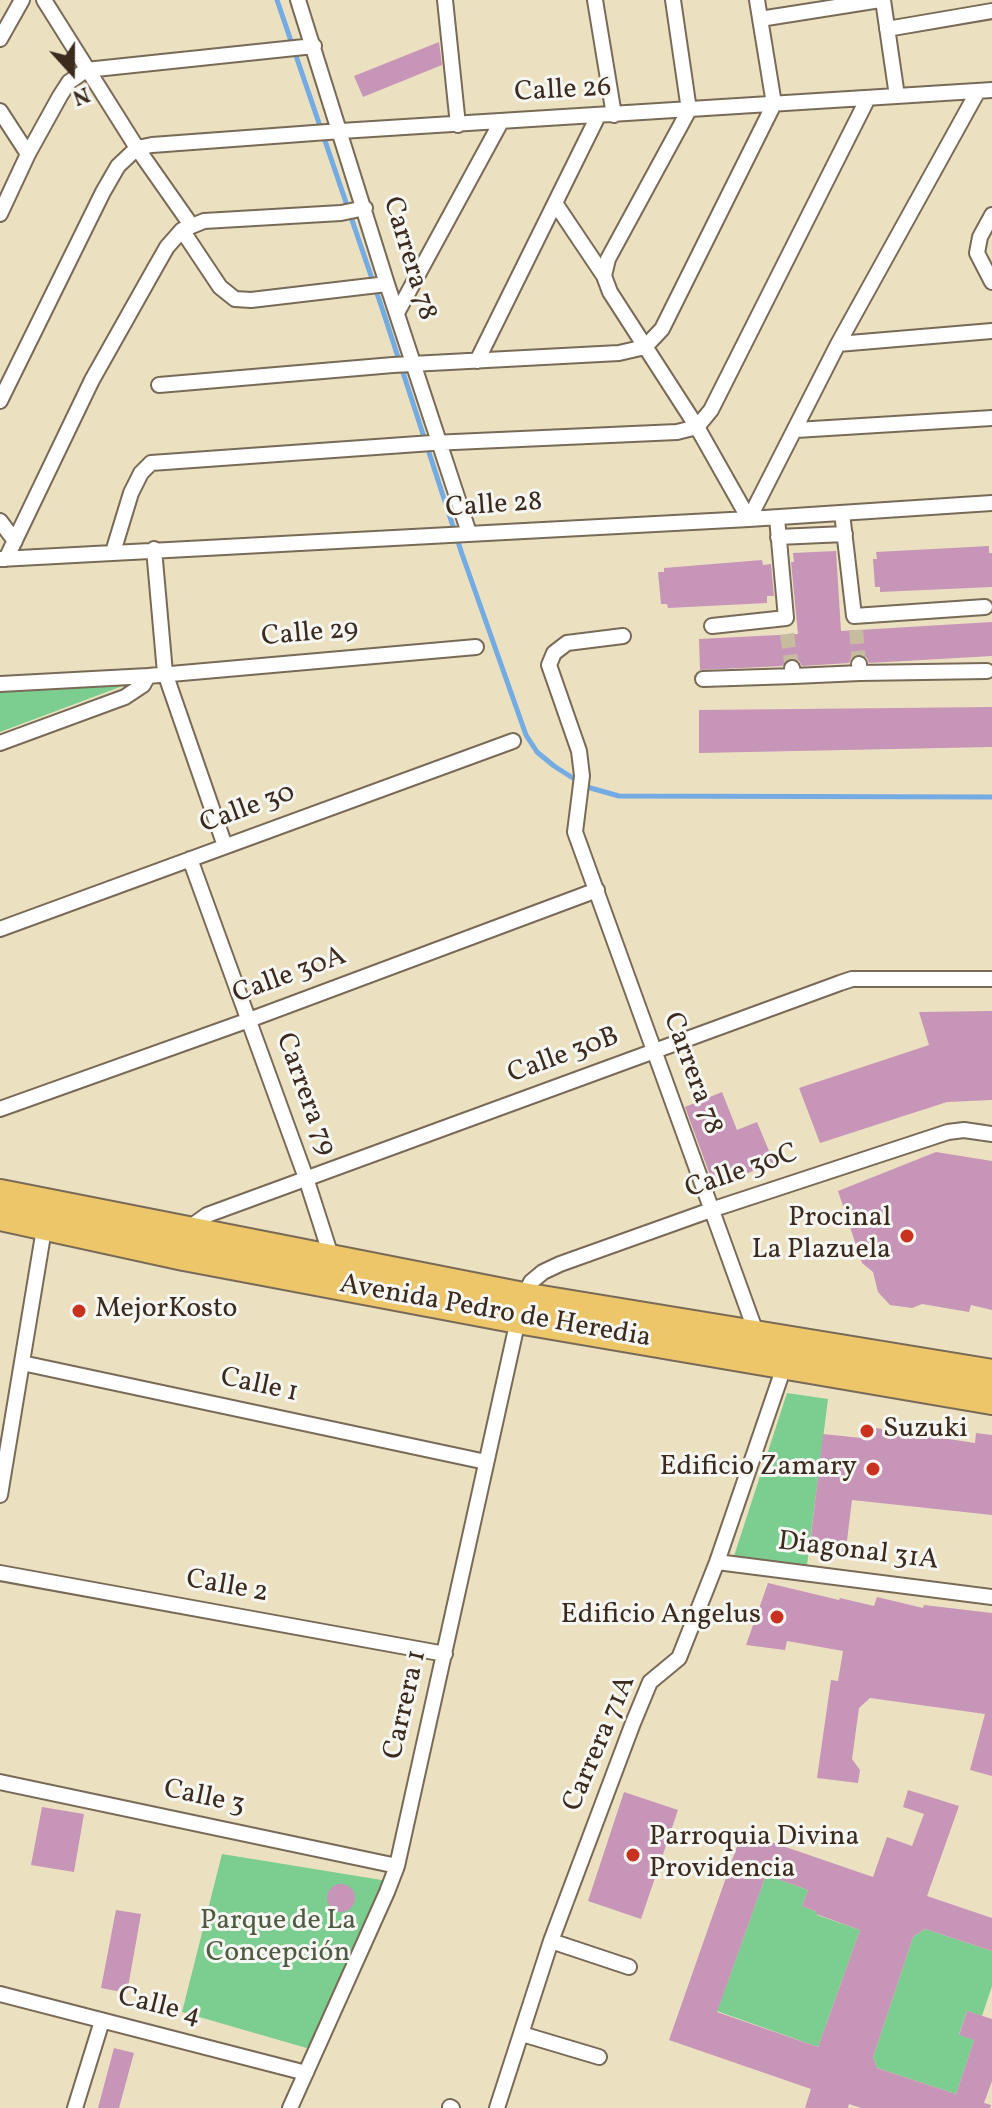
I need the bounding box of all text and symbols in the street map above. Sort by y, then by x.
north arrow [32,32,112,112]
street label: Calle 26 [514,73,612,111]
text: N [68,78,94,112]
street label: Carrera 78 [373,193,443,325]
street label: Calle 28 [444,487,544,527]
street label: Calle 29 [260,614,360,656]
street label: Calle 30 [196,777,300,843]
street label: Calle 30A [229,941,351,1013]
street label: Carrera 78 [653,1008,729,1140]
street label: Calle 30B [504,1021,624,1093]
street label: Carrera 79 [266,1029,342,1161]
street label: Calle 30C [681,1138,803,1208]
place label: Procinal La Plazuela [752,1203,891,1269]
marker: Procinal La Plazuela [898,1227,916,1245]
street label: Avenida Pedro de Heredia [337,1269,653,1357]
place label: MejorKosto [95,1294,238,1328]
marker: MejorKosto [70,1302,88,1320]
street label: Calle 1 [217,1362,301,1412]
place label: Suzuki [883,1414,968,1448]
marker: Suzuki [858,1422,876,1440]
place label: Edificio Zamary [660,1452,857,1486]
marker: Edificio Zamary [864,1460,882,1478]
street label: Diagonal 31A [776,1526,940,1580]
street label: Calle 2 [183,1564,271,1612]
place label: Edificio Angelus [561,1600,761,1634]
marker: Edificio Angelus [768,1608,786,1626]
street label: Carrera 1 [378,1647,436,1763]
street label: Carrera 71A [557,1671,645,1817]
street label: Calle 3 [160,1774,248,1824]
place label: Parroquia Divina Providencia [649,1822,859,1888]
marker: Parroquia Divina Providencia [624,1846,642,1864]
park label: Parque de La Concepción [200,1906,356,1972]
street label: Calle 4 [114,1981,204,2035]

